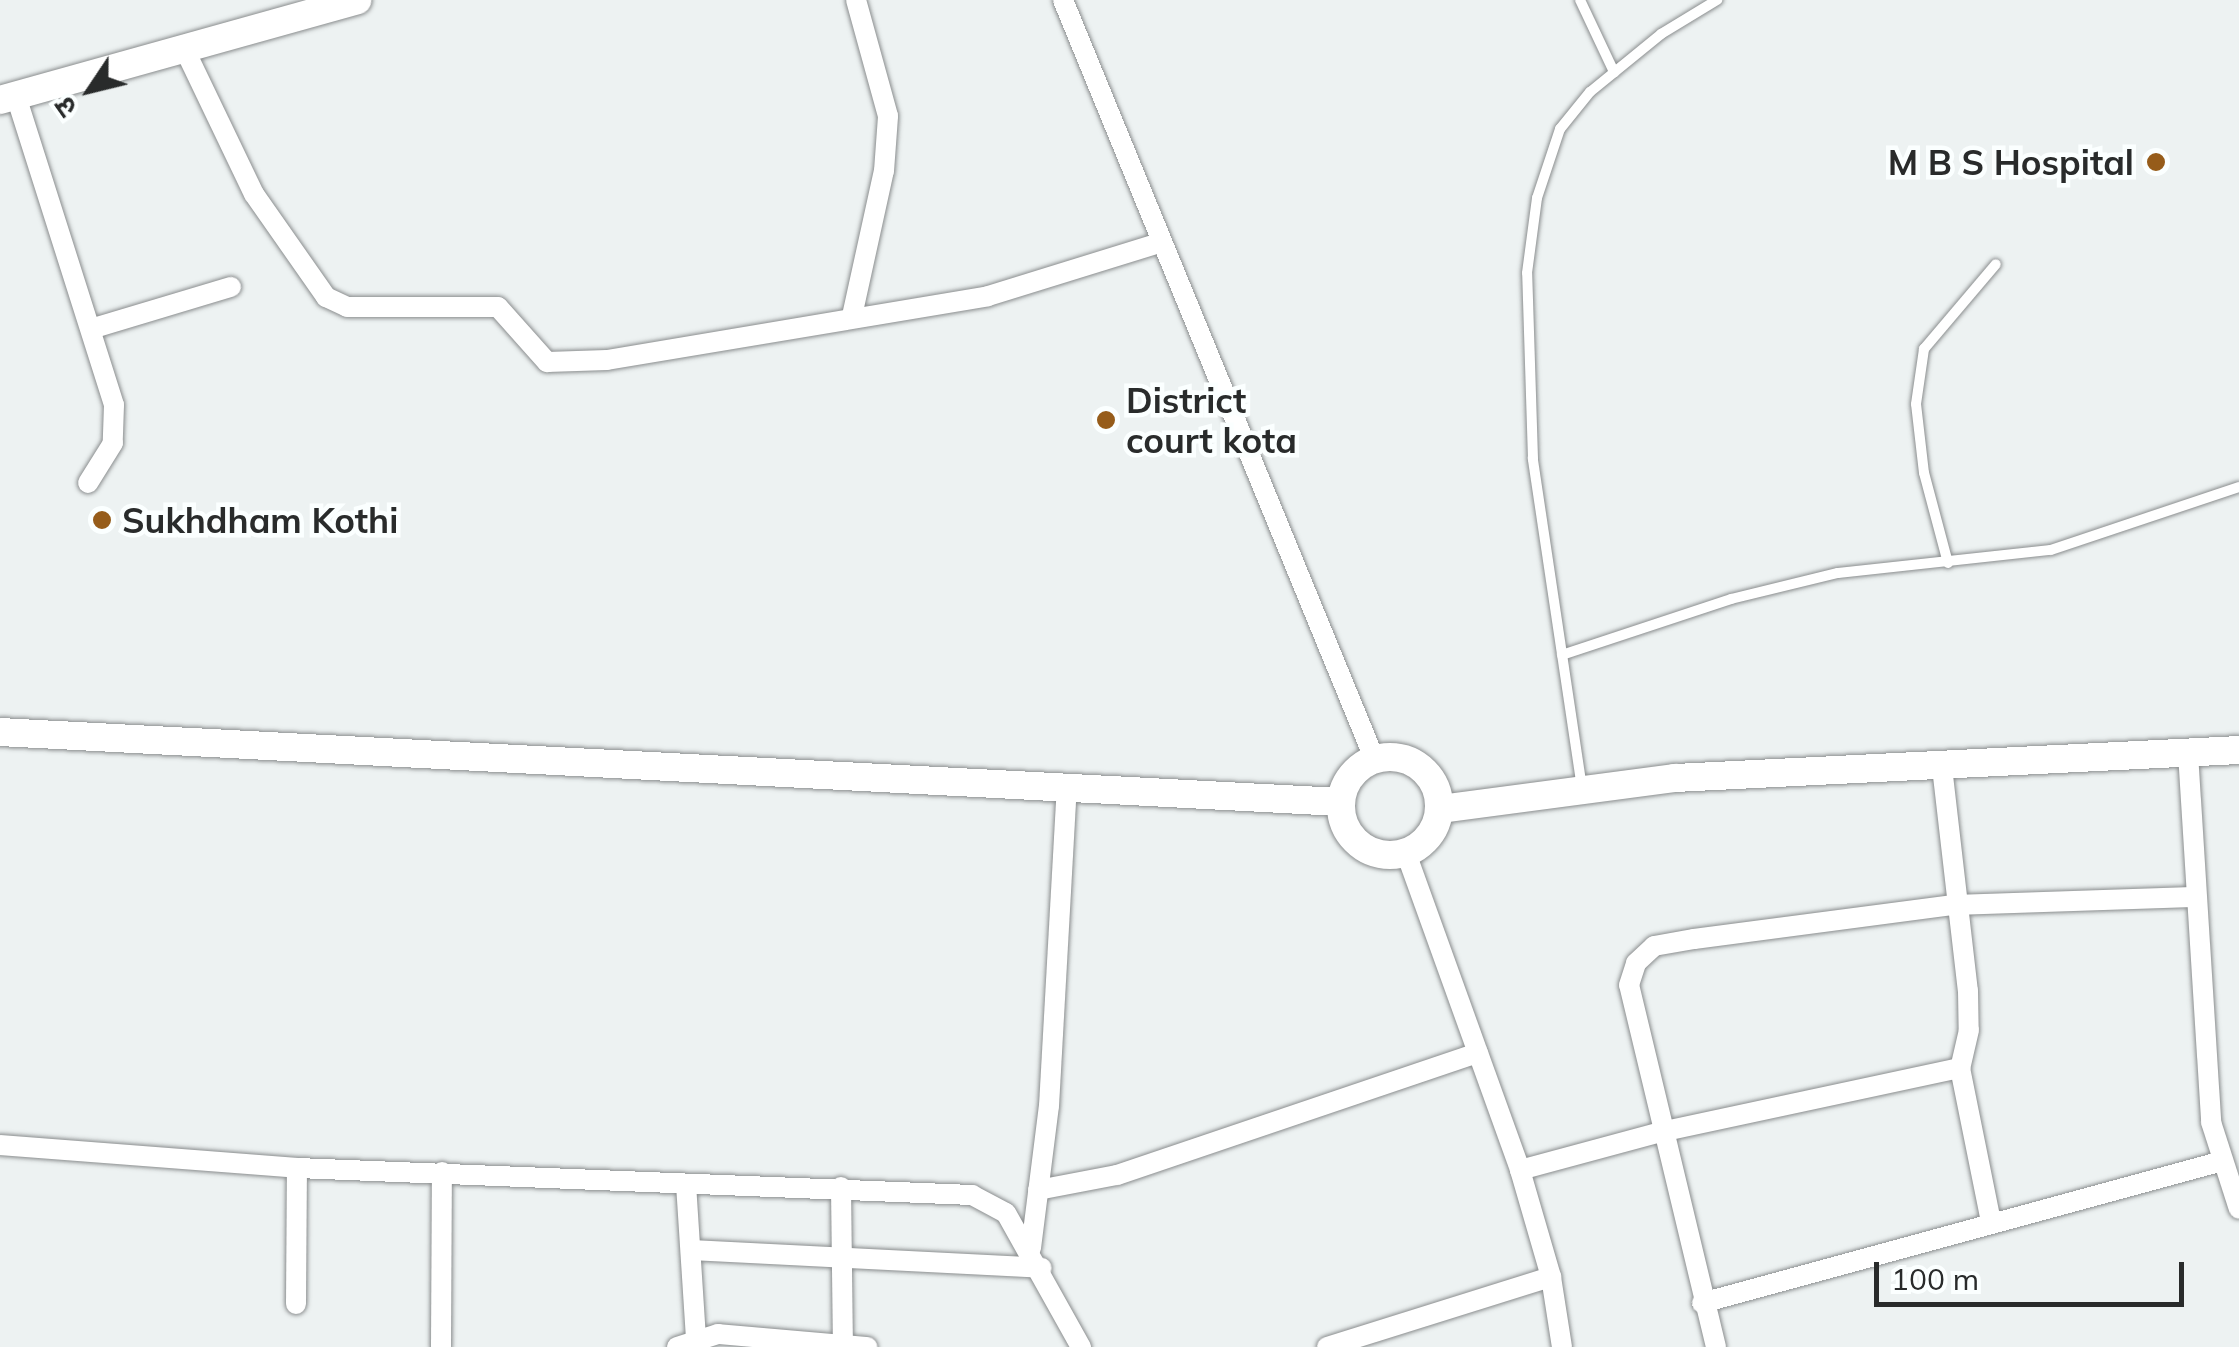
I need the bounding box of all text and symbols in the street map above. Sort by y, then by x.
north arrow [40,40,140,140]
text: उ [46,91,84,124]
place label: M B S Hospital [1888,141,2134,183]
marker: M B S Hospital [2143,149,2169,175]
place label: District court kota [1126,379,1297,461]
marker: District court kota [1095,409,1117,431]
place label: Sukhdham Kothi [122,499,398,541]
marker: Sukhdham Kothi [91,509,113,531]
scale bar [1879,1242,2189,1304]
text: 100 m [1891,1260,1979,1298]

